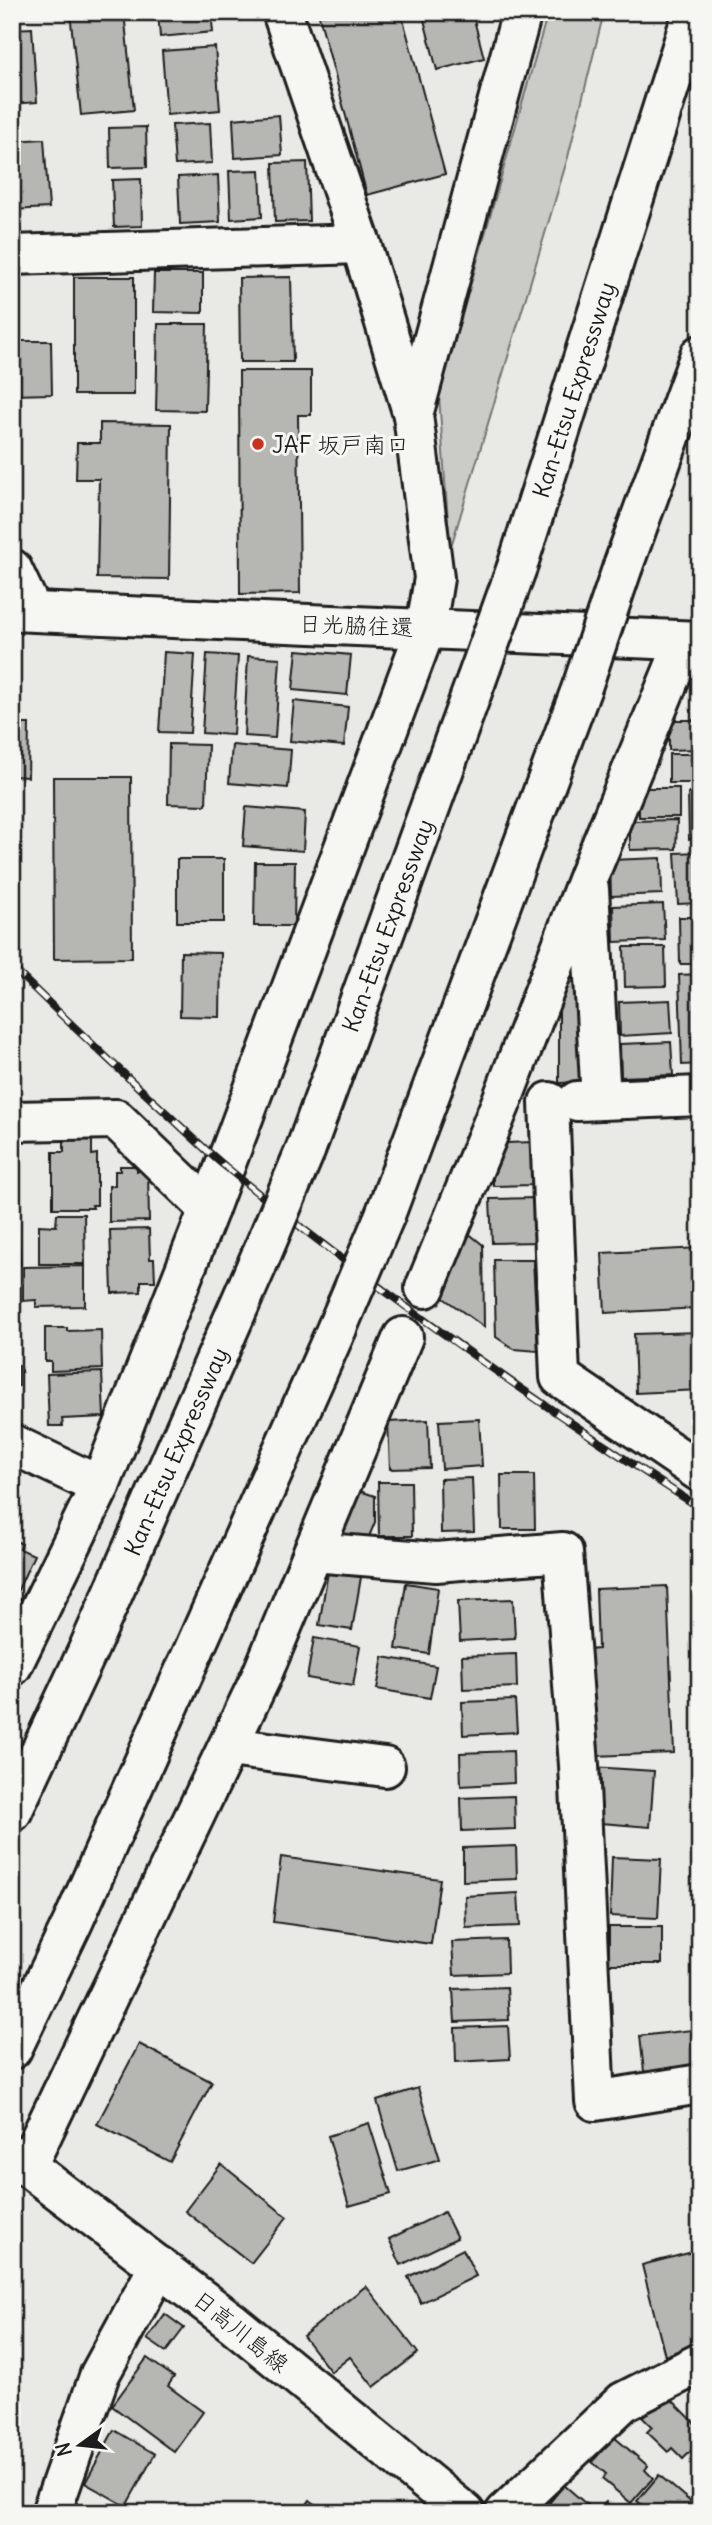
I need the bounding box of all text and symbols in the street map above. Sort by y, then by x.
street label: Kan-Etsu Expressway [525,278,621,501]
place label: JAF 坂戸南口 [272,430,409,459]
marker: JAF 坂戸南口 [250,436,266,452]
street label: 日光脇往還 [298,609,414,641]
street label: Kan-Etsu Expressway [335,815,439,1036]
street label: Kan-Etsu Expressway [117,1343,234,1560]
street label: 日高川島線 [187,2284,295,2378]
north arrow [46,2410,116,2480]
text: N [50,2440,77,2459]

